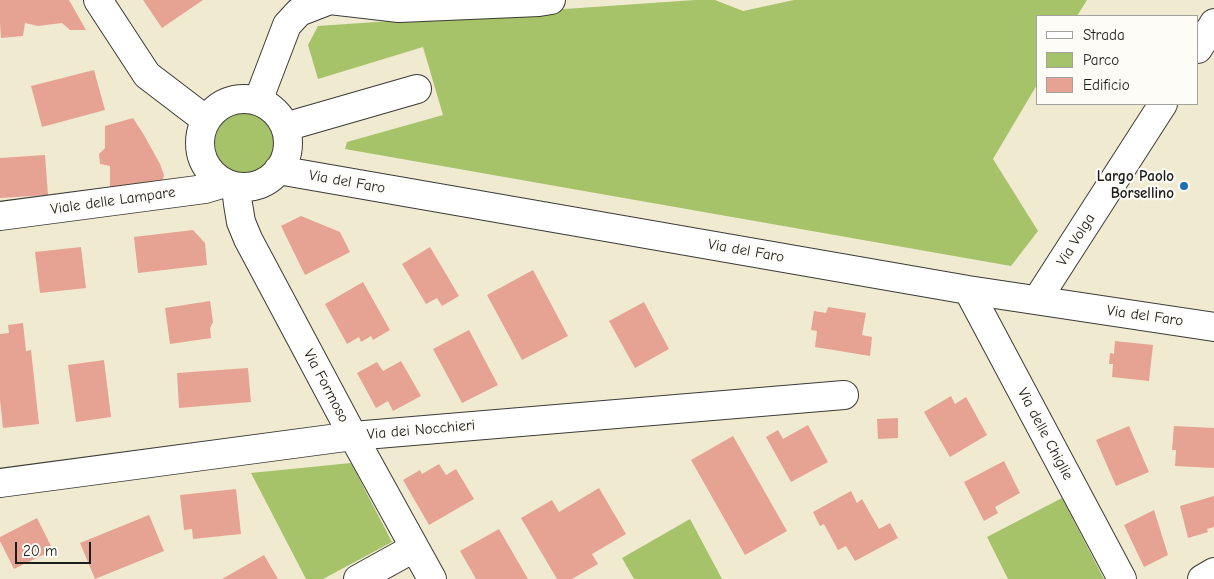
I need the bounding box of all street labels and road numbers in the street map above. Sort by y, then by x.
street label: Via del Faro [307,166,387,198]
street label: Viale delle Lampare [49,183,177,219]
street label: Via Volga [1053,211,1099,269]
street label: Via del Faro [706,235,786,267]
street label: Via del Faro [1106,302,1184,330]
street label: Via Formoso [299,346,353,426]
street label: Via delle Chiglie [1013,385,1077,483]
street label: Via dei Nocchieri [366,416,476,444]

